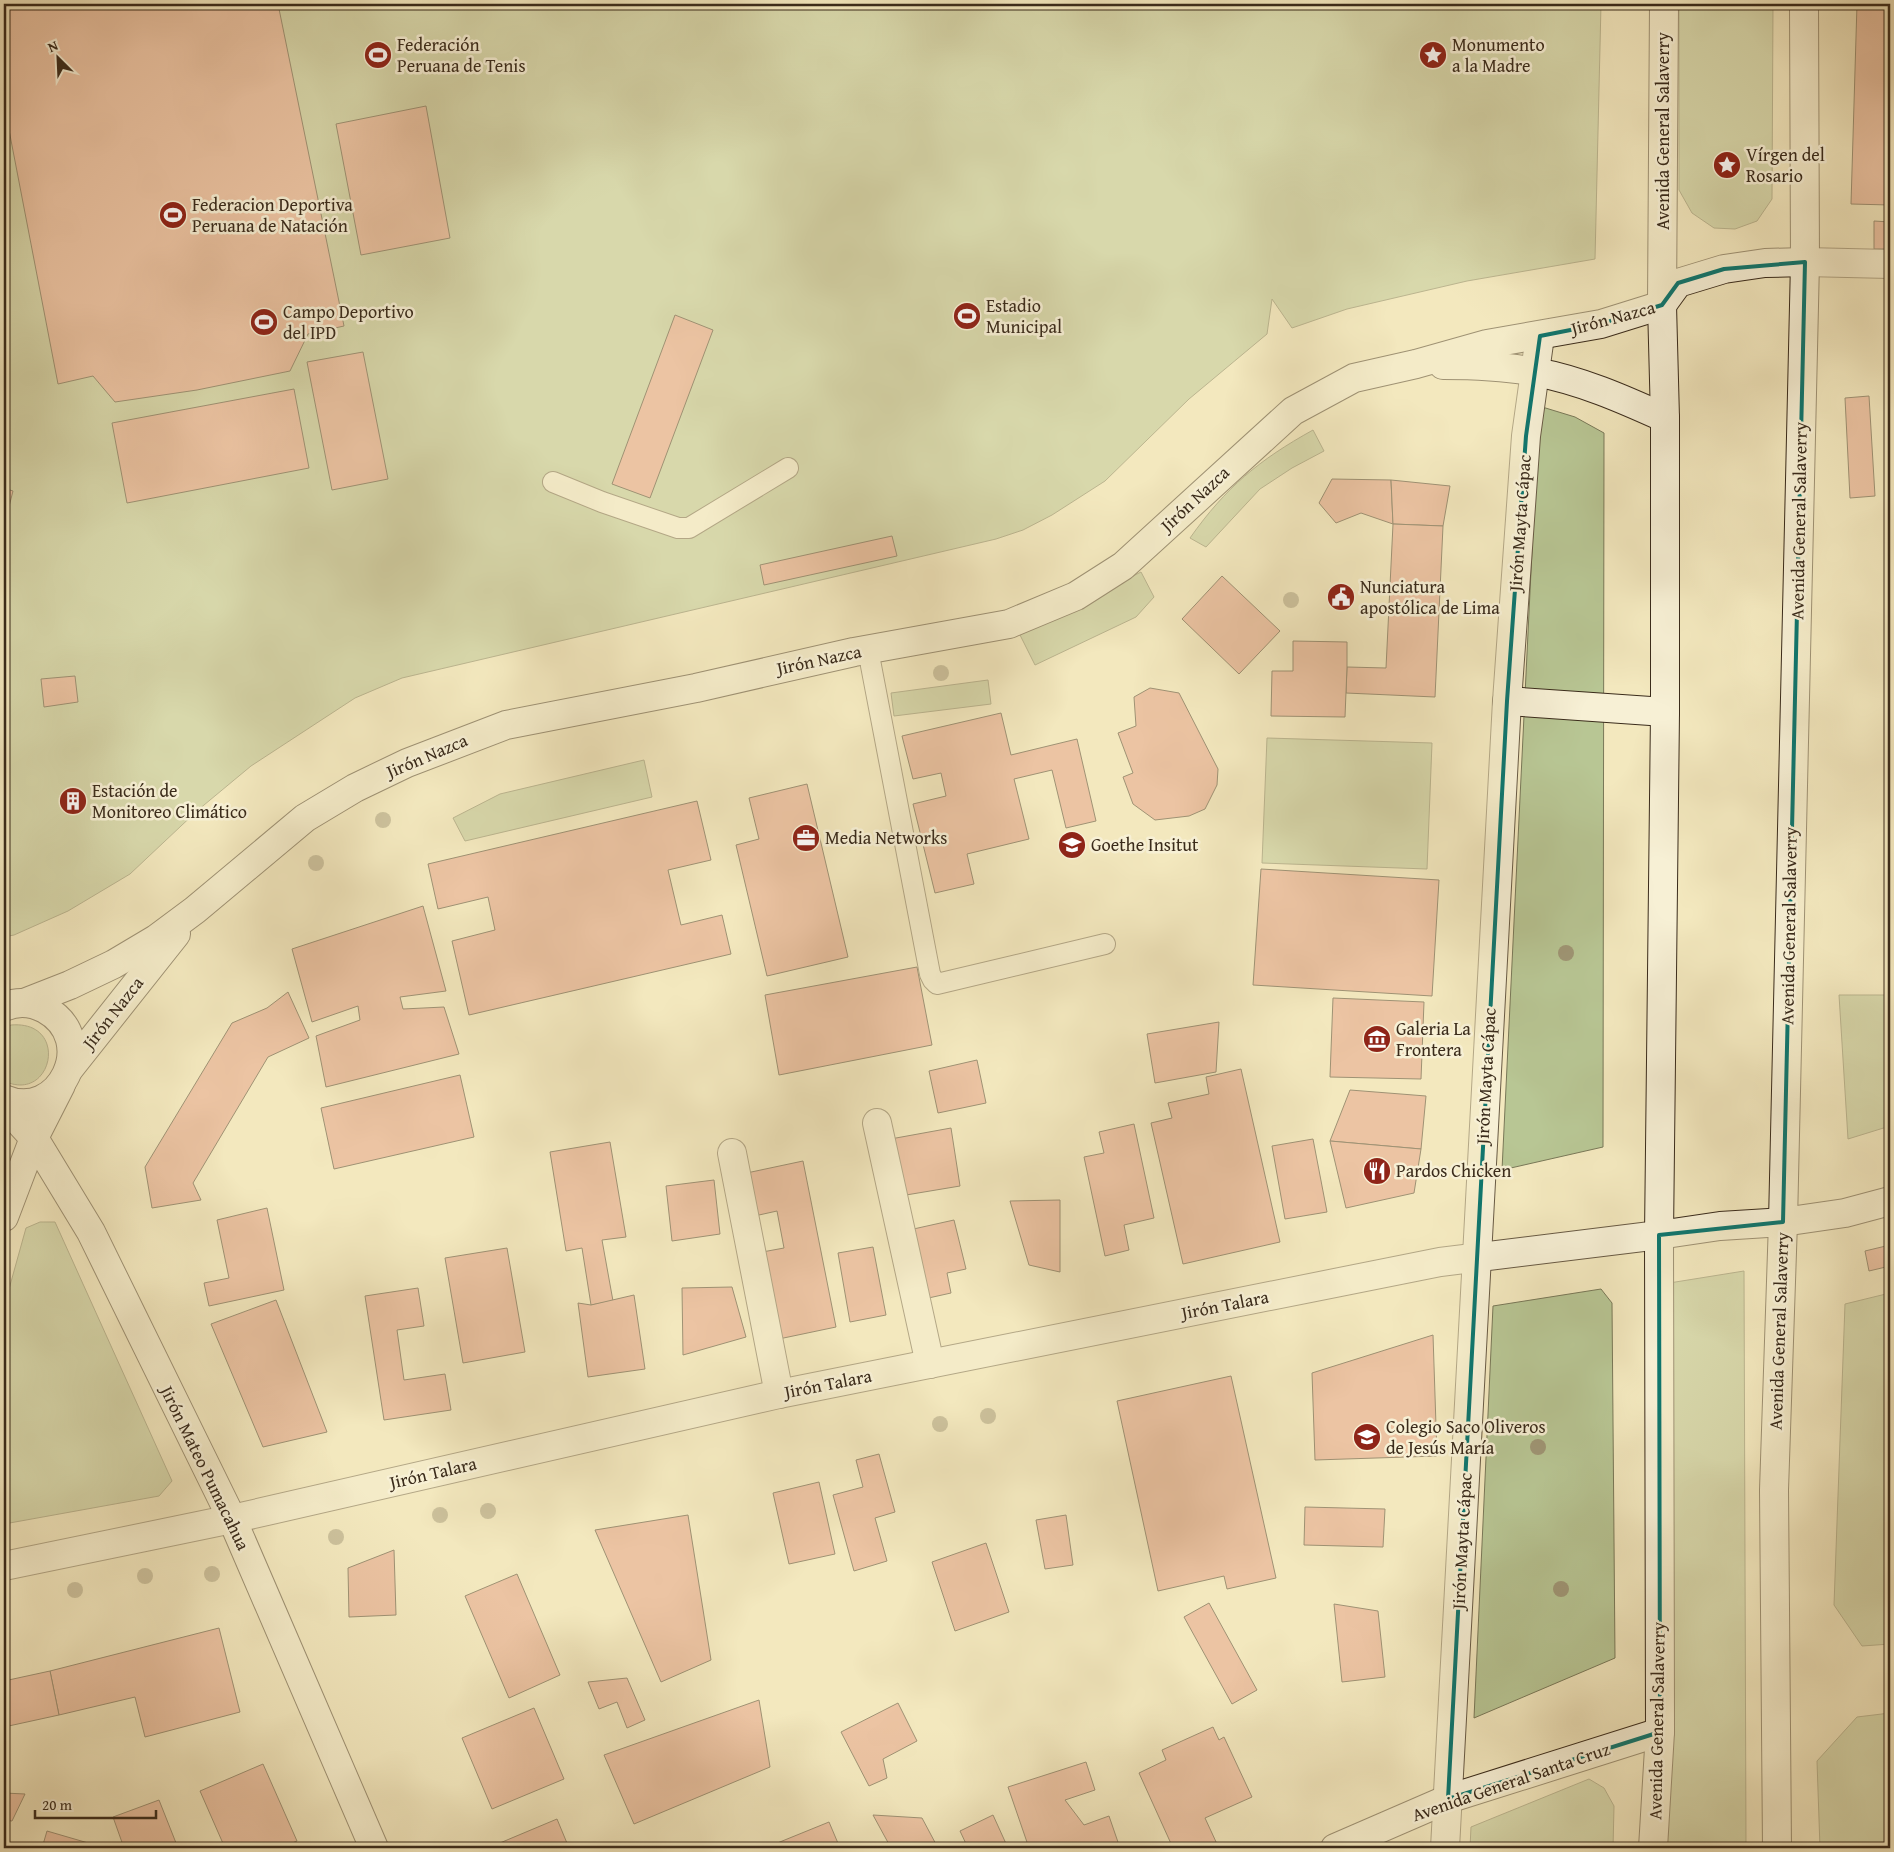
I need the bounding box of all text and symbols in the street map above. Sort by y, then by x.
place label: Federación Peruana de Tenis [397,31,526,79]
place label: Monumento a la Madre [1452,31,1545,79]
north arrow [32,32,82,82]
street label: Avenida General Salaverry [1649,32,1676,230]
text: N [44,35,62,57]
sports icon: Federación Peruana de Tenis [363,40,393,70]
place icon: Monumento a la Madre [1418,40,1448,70]
place label: Vírgen del Rosario [1746,141,1825,189]
place icon: Vírgen del Rosario [1712,150,1742,180]
place label: Federacion Deportiva Peruana de Natación [192,191,353,239]
sports icon: Federacion Deportiva Peruana de Natación [158,200,188,230]
place label: Estadio Municipal [986,292,1062,340]
street label: Jirón Nazca [1566,293,1658,342]
place label: Campo Deportivo del IPD [283,298,414,346]
sports icon: Estadio Municipal [952,301,982,331]
sports icon: Campo Deportivo del IPD [249,307,279,337]
street label: Avenida General Salaverry [1783,422,1814,620]
street label: Jirón Mayta Cápac [1501,454,1538,594]
street label: Jirón Nazca [1153,459,1236,539]
place label: Nunciatura apostólica de Lima [1360,573,1500,621]
public building icon: Nunciatura apostólica de Lima [1326,582,1356,612]
street label: Jirón Nazca [772,637,864,682]
street label: Jirón Nazca [380,726,472,786]
place label: Estación de Monitoreo Climático [92,777,247,825]
building icon: Estación de Monitoreo Climático [58,786,88,816]
office icon: Media Networks [791,823,821,853]
place label: Media Networks [825,824,947,851]
street label: Avenida General Salaverry [1773,827,1804,1025]
school or university icon: Goethe Insitut [1057,830,1087,860]
place label: Goethe Insitut [1091,831,1199,858]
street label: Jirón Nazca [74,970,150,1056]
street label: Jirón Mayta Cápac [1468,1007,1503,1147]
place label: Galeria La Frontera [1396,1015,1471,1063]
museum icon: Galeria La Frontera [1362,1024,1392,1054]
restaurant icon: Pardos Chicken [1362,1156,1392,1186]
place label: Pardos Chicken [1396,1157,1511,1184]
street label: Avenida General Salaverry [1762,1232,1795,1430]
street label: Jirón Talara [1177,1283,1271,1327]
street label: Jirón Talara [780,1362,874,1406]
street label: Jirón Mateo Pumacahua [153,1379,257,1555]
place label: Colegio Saco Oliveros de Jesús María [1386,1413,1546,1461]
school or university icon: Colegio Saco Oliveros de Jesús María [1352,1422,1382,1452]
street label: Jirón Talara [385,1449,480,1496]
street label: Jirón Mayta Cápac [1444,1472,1479,1612]
street label: Avenida General Salaverry [1641,1622,1672,1820]
street label: Avenida General Santa Cruz [1408,1735,1614,1828]
scale bar [35,1787,156,1819]
text: 20 m [42,1794,73,1815]

